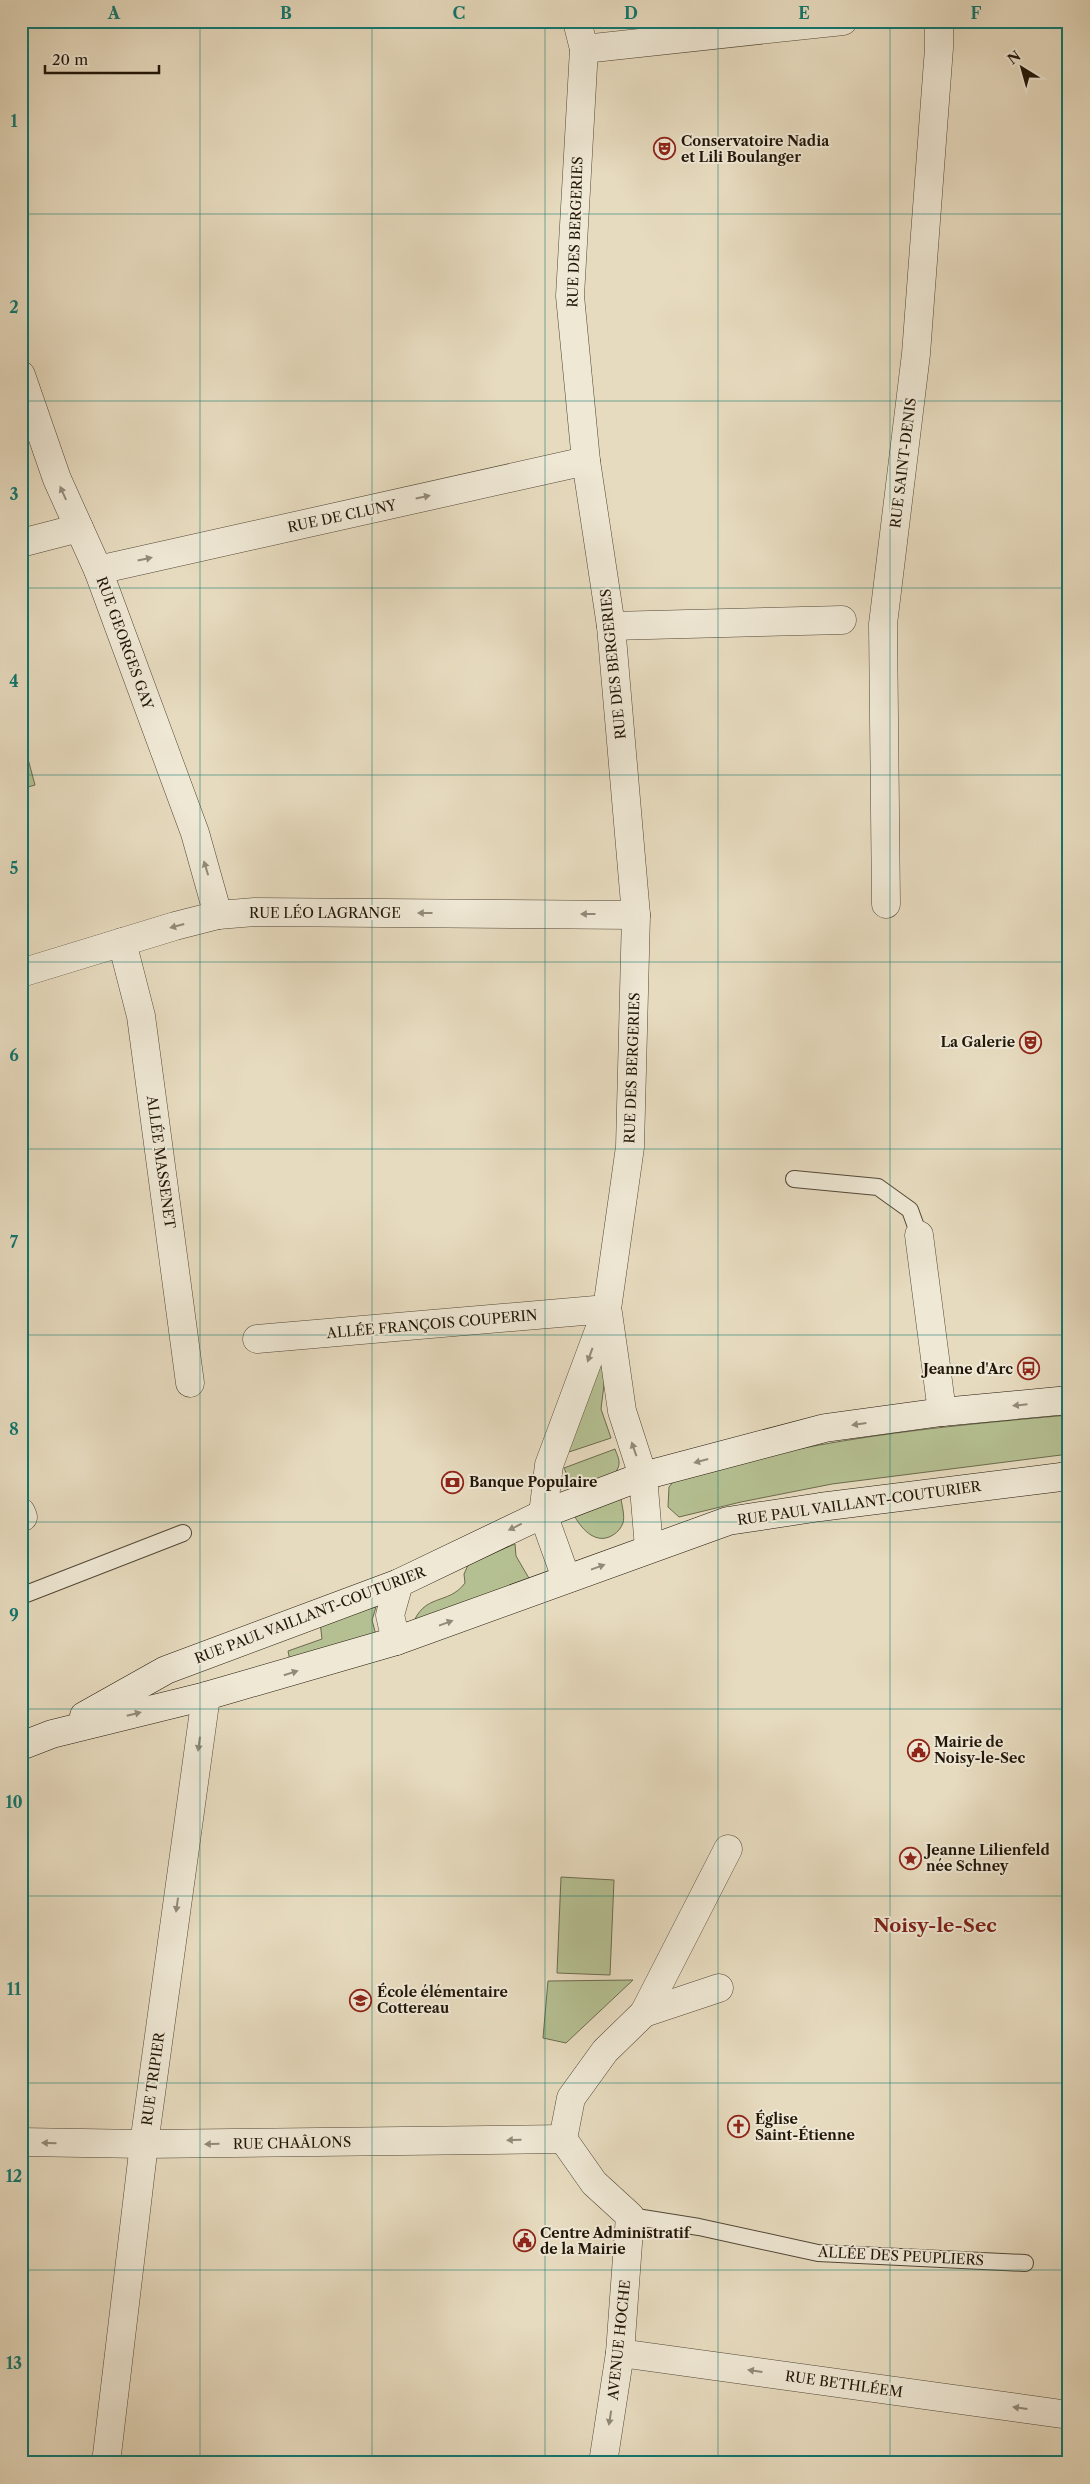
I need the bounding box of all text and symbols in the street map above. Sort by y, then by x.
text: A [107,3,121,23]
text: B [280,3,292,23]
text: C [453,3,465,23]
text: D [624,3,638,23]
text: E [798,3,810,23]
text: F [971,3,982,23]
scale bar [45,42,159,74]
north arrow [998,42,1048,92]
text: N [1004,47,1024,68]
text: 20 m [52,50,88,69]
text: 1 [10,111,18,131]
place label: Conservatoire Nadia et Lili Boulanger [681,132,830,166]
theatre icon: Conservatoire Nadia et Lili Boulanger [653,137,677,161]
street label: RUE DES BERGERIES [563,156,587,308]
text: 2 [9,297,19,317]
street label: RUE SAINT-DENIS [886,397,920,529]
text: 3 [9,484,19,504]
one-way arrow [59,486,67,500]
one-way arrow [416,493,432,501]
street label: RUE DE CLUNY [286,495,399,536]
one-way arrow [138,555,153,563]
street label: RUE GEORGES GAY [93,574,158,713]
street label: RUE DES BERGERIES [596,588,630,740]
text: 4 [9,671,19,691]
text: 5 [10,858,19,878]
one-way arrow [201,861,209,876]
street label: RUE LÉO LAGRANGE [249,904,401,922]
one-way arrow [417,909,433,917]
one-way arrow [579,910,595,918]
one-way arrow [169,922,184,930]
street label: RUE DES BERGERIES [620,992,644,1144]
theatre icon: La Galerie [1019,1030,1043,1054]
place label: La Galerie [940,1033,1015,1051]
text: 6 [9,1045,19,1065]
street label: ALLÉE MASSENET [143,1093,179,1230]
text: 7 [10,1232,19,1252]
street label: ALLÉE FRANÇOIS COUPERIN [325,1306,539,1342]
one-way arrow [586,1347,593,1362]
bus stop icon: Jeanne d'Arc [1017,1357,1041,1381]
place label: Jeanne d'Arc [920,1360,1013,1378]
one-way arrow [1012,1401,1028,1409]
text: 8 [9,1419,19,1439]
one-way arrow [851,1420,867,1428]
one-way arrow [630,1441,637,1456]
one-way arrow [693,1457,708,1465]
bank icon: Banque Populaire [441,1470,465,1494]
place label: Banque Populaire [469,1473,597,1491]
street label: RUE PAUL VAILLANT-COUTURIER [736,1477,983,1529]
one-way arrow [508,1523,522,1531]
street label: RUE PAUL VAILLANT-COUTURIER [192,1562,429,1667]
one-way arrow [591,1563,606,1571]
text: 9 [9,1605,19,1625]
one-way arrow [438,1619,453,1626]
one-way arrow [284,1668,299,1676]
one-way arrow [126,1710,141,1718]
place label: Mairie de Noisy-le-Sec [934,1733,1025,1767]
one-way arrow [195,1737,203,1753]
public building icon: Mairie de Noisy-le-Sec [906,1738,930,1762]
text: 10 [5,1792,23,1812]
place label: Jeanne Lilienfeld née Schney [923,1841,1050,1875]
place icon: Jeanne Lilienfeld née Schney [898,1846,922,1870]
one-way arrow [173,1898,181,1914]
district label: Noisy-le-Sec [873,1914,997,1937]
text: 11 [7,1979,22,1999]
place label: École élémentaire Cottereau [377,1982,508,2017]
school or university icon: École élémentaire Cottereau [349,1988,373,2012]
street label: RUE TRIPIER [138,2030,169,2127]
place label: Église Saint-Étienne [755,2109,855,2144]
church icon: Église Saint-Étienne [727,2115,751,2139]
street label: RUE CHAÂLONS [233,2133,351,2153]
one-way arrow [506,2136,522,2144]
one-way arrow [41,2139,57,2147]
one-way arrow [203,2140,219,2148]
text: 12 [6,2166,22,2186]
place label: Centre Administratif de la Mairie [540,2224,692,2258]
public building icon: Centre Administratif de la Mairie [512,2229,536,2253]
street label: ALLÉE DES PEUPLIERS [817,2243,984,2269]
street label: AVENUE HOCHE [604,2279,634,2402]
text: 13 [6,2353,22,2373]
one-way arrow [747,2367,763,2375]
street label: RUE BETHLÉEM [784,2367,904,2401]
one-way arrow [1012,2404,1028,2412]
one-way arrow [605,2411,613,2427]

